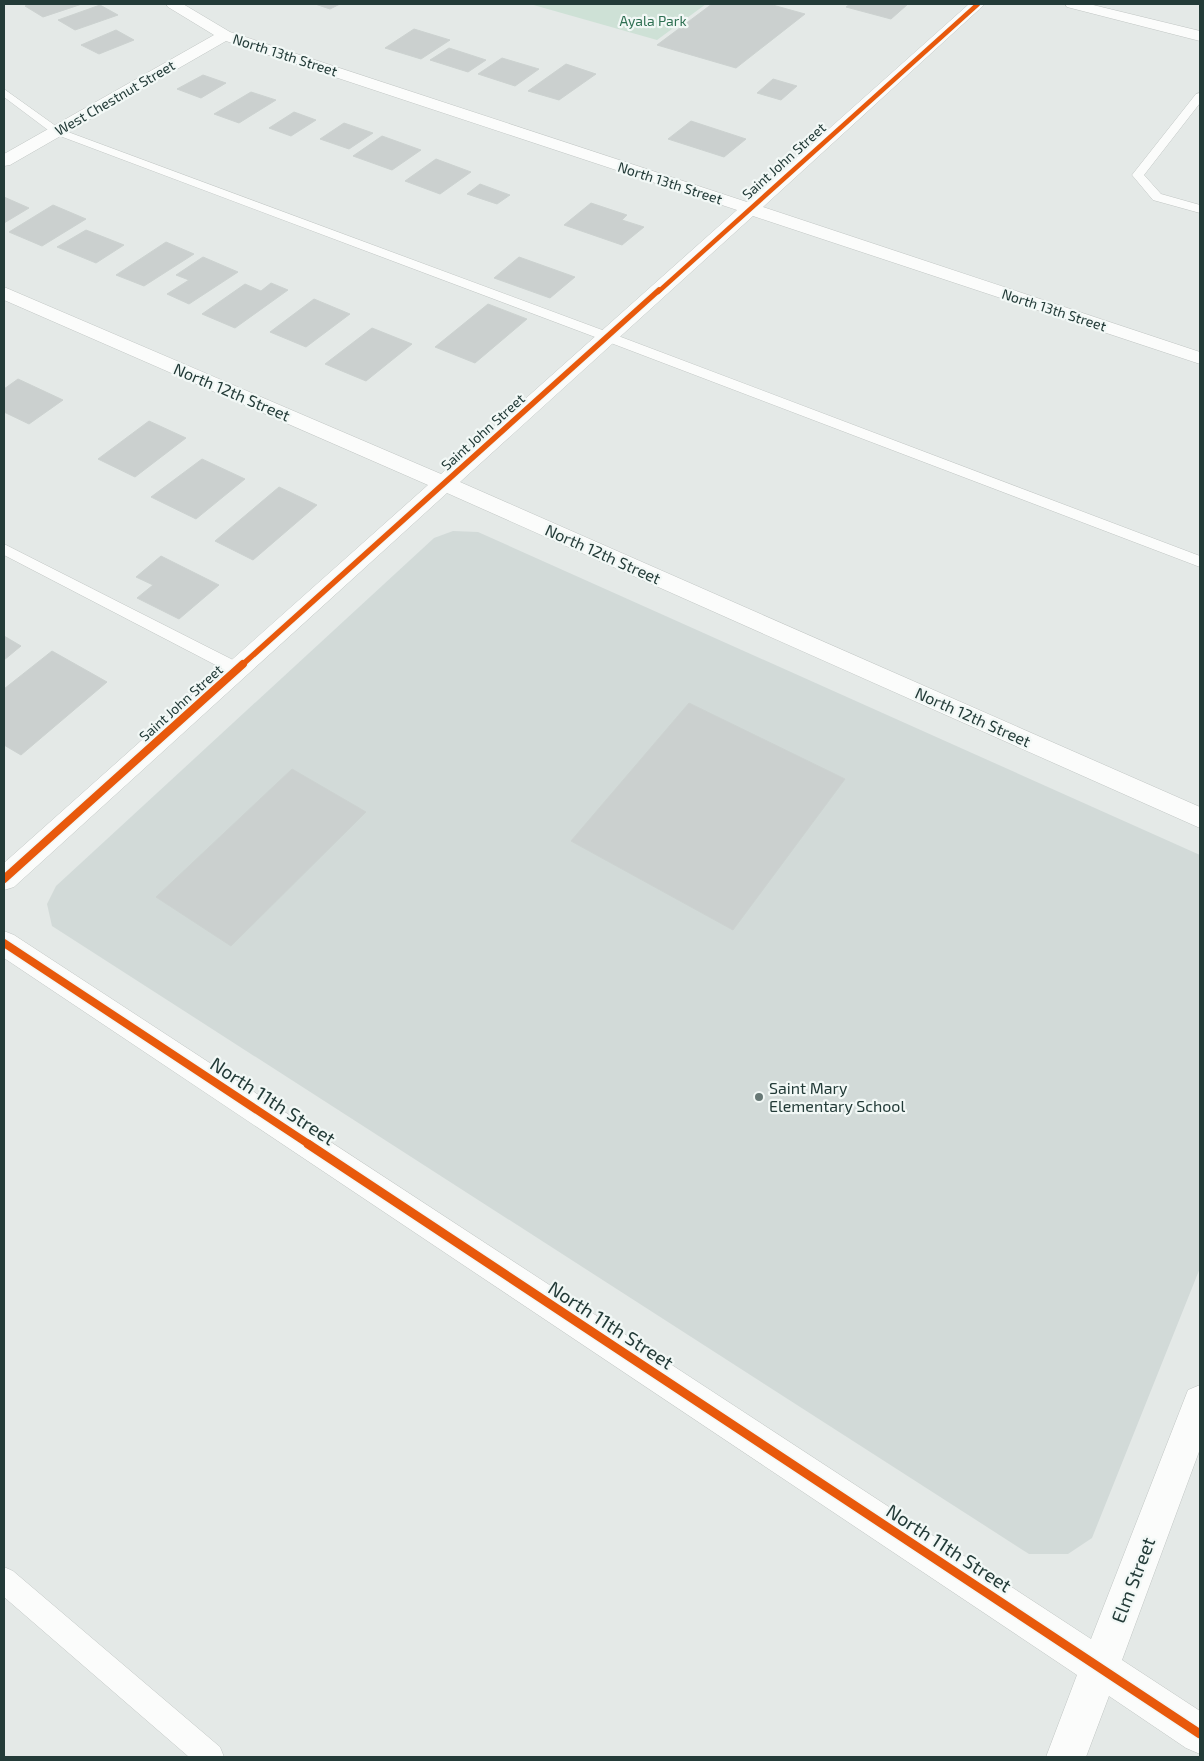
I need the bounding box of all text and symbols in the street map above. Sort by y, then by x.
park label: Ayala Park [619,12,687,29]
street label: North 13th Street [231,30,340,79]
street label: West Chestnut Street [52,56,178,139]
street label: Saint John Street [738,119,829,203]
street label: North 13th Street [616,158,725,207]
street label: North 13th Street [1000,285,1109,334]
street label: North 12th Street [171,358,293,425]
street label: Saint John Street [437,390,528,474]
street label: North 12th Street [542,520,664,588]
street label: Saint John Street [135,661,226,745]
street label: North 12th Street [912,683,1034,751]
street label: North 11th Street [206,1052,340,1150]
place label: Saint Mary Elementary School [769,1078,905,1115]
marker: Saint Mary Elementary School [753,1091,765,1103]
street label: North 11th Street [544,1276,678,1374]
street label: North 11th Street [882,1499,1016,1597]
street label: Elm Street [1106,1534,1159,1626]

